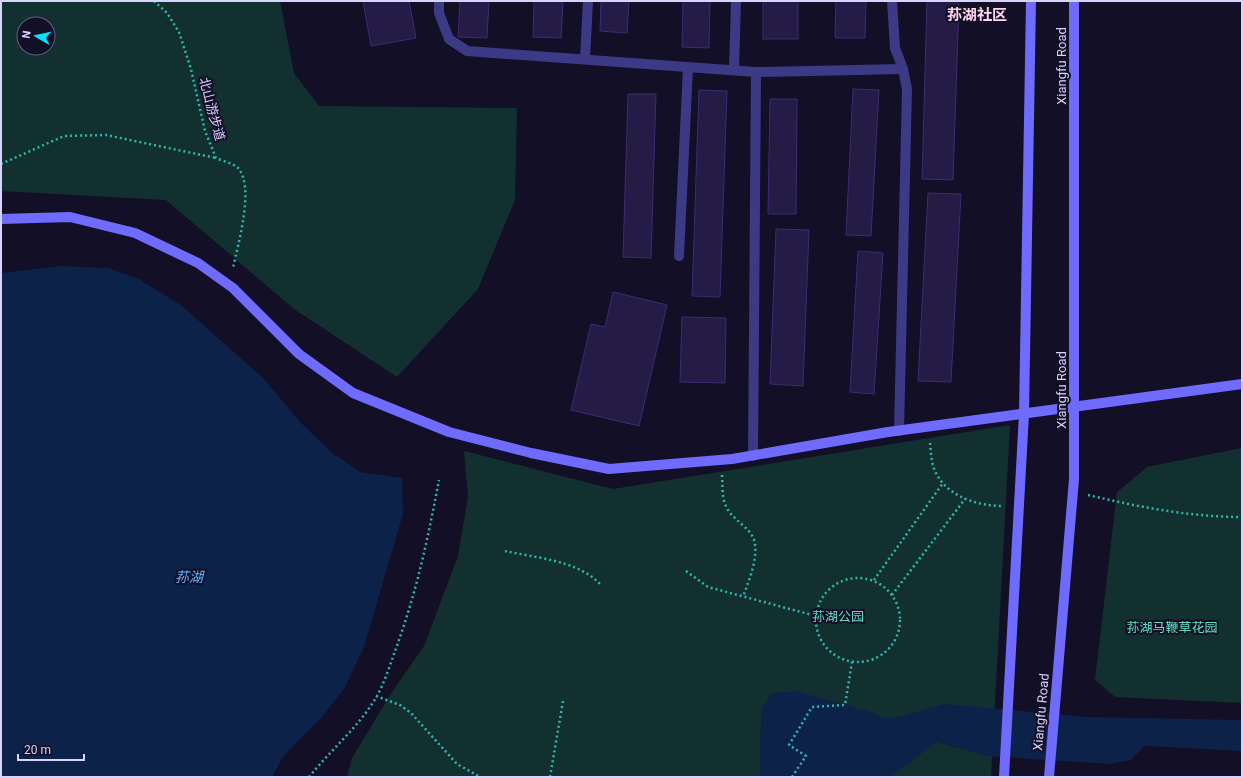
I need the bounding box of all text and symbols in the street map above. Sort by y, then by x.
district label: 荪湖社区 [947,6,1007,24]
north arrow [16,16,56,56]
street label: Xiangfu Road [1054,27,1069,105]
text: N [20,29,34,39]
street label: 北山游步道 [196,76,228,142]
street label: Xiangfu Road [1054,351,1069,429]
water label: 荪湖 [175,569,205,585]
park label: 荪湖公园 [812,609,864,624]
park label: 荪湖马鞭草花园 [1126,620,1218,635]
street label: Xiangfu Road [1030,673,1052,751]
scale bar [18,736,84,762]
text: 20 m [24,743,51,757]

